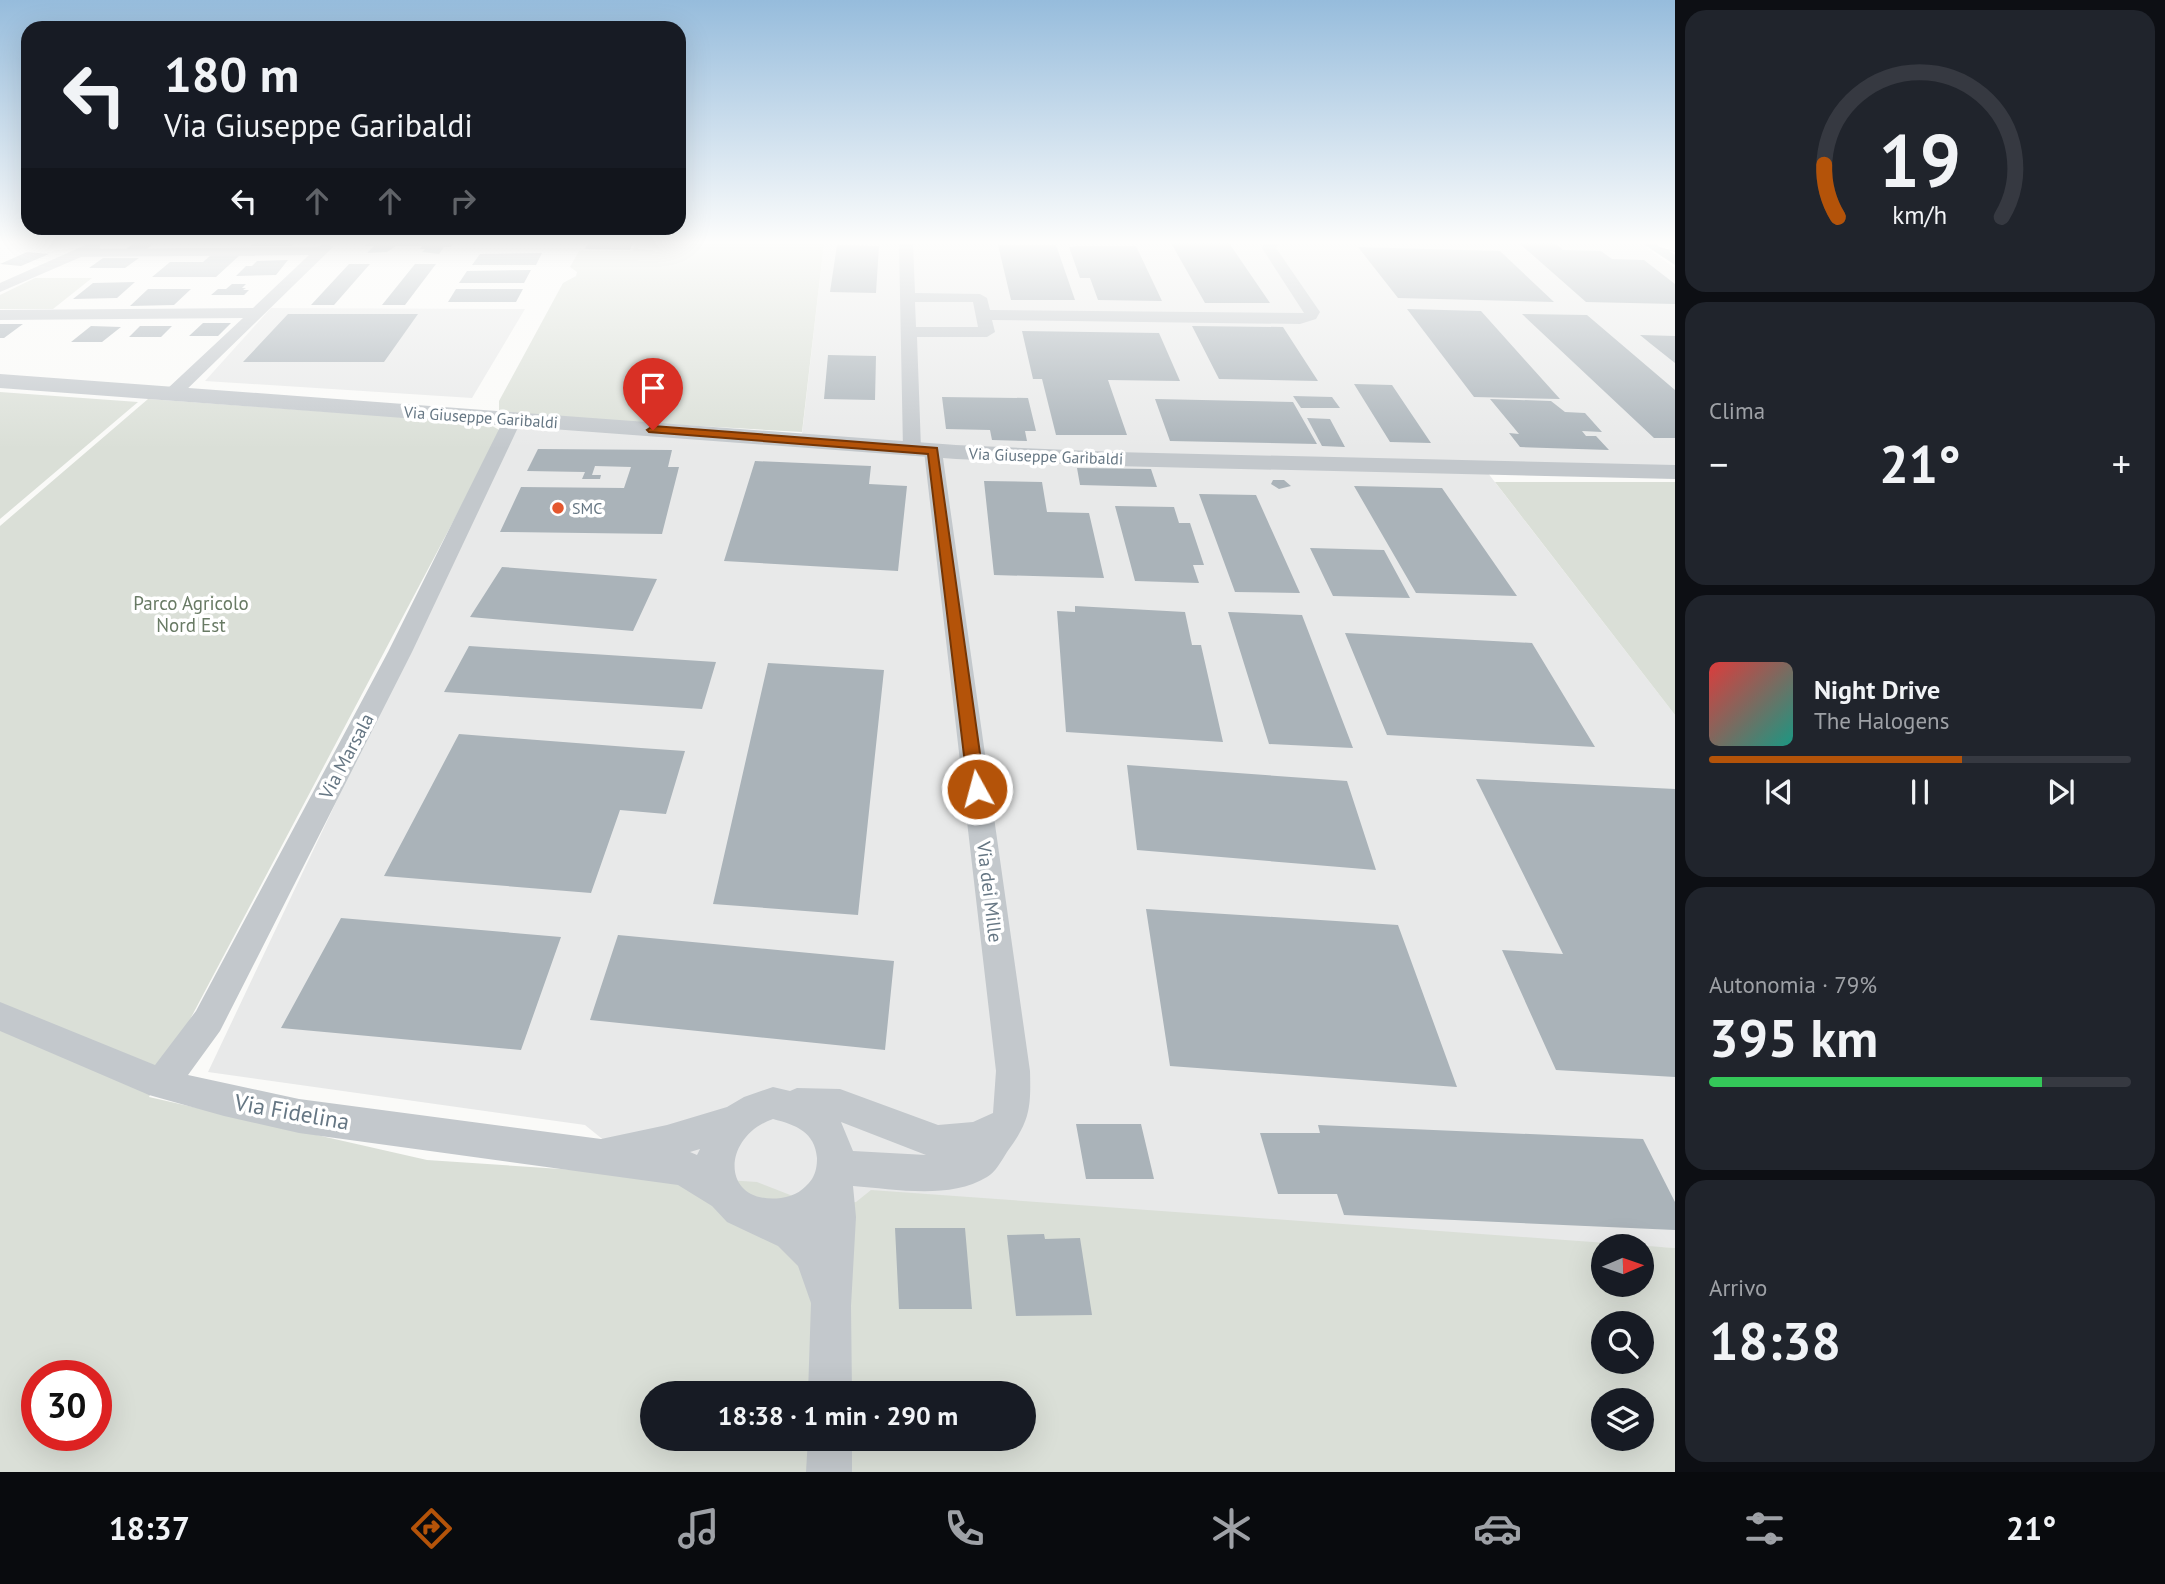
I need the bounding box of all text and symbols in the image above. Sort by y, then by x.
text: 180 m [164,42,299,106]
icon: left [49,49,140,140]
text: Via Giuseppe Garibaldi [164,104,473,146]
text: 19 [1879,114,1961,208]
icon: left [225,182,263,220]
icon: ahead [298,182,336,220]
icon: ahead [371,182,409,220]
icon: right [444,182,482,220]
text: km/h [1893,199,1947,231]
pin [623,358,683,430]
icon: arrive [634,369,672,407]
text: Clima [1709,396,1765,425]
street label: Via Giuseppe Garibaldi [402,402,559,432]
text: 21° [1879,430,1961,497]
text: − [1709,439,1728,488]
text: + [2112,439,2131,488]
street label: Via Giuseppe Garibaldi [967,443,1124,469]
place label: SMC [572,498,602,518]
marker: SMC [550,500,566,516]
park label: Parco Agricolo Nord Est [133,591,249,637]
text: Night Drive [1814,673,1940,706]
text: The Halogens [1814,706,1949,735]
street label: Via Marsala [313,709,379,804]
position arrow [940,752,1014,826]
icon: previous [1760,773,1798,811]
icon: pause [1901,773,1939,811]
icon: next [2042,773,2080,811]
street label: Via dei Mille [972,839,1008,944]
text: Autonomia · 79% [1709,970,1877,999]
text: 395 km [1709,1004,1878,1071]
street label: Via Fidelina [232,1087,352,1136]
north arrow [1591,1234,1654,1297]
map controls [1591,1234,1654,1451]
text: Arrivo [1709,1273,1767,1302]
text: 18:38 [1709,1307,1841,1374]
button: search [1591,1311,1654,1374]
speed limit sign: 30 [21,1360,112,1451]
button: layers [1591,1388,1654,1451]
text: 18:38 · 1 min · 290 m [718,1399,958,1432]
icon: directions [407,1504,456,1553]
icon: music [674,1504,723,1553]
icon: phone [940,1504,989,1553]
icon: climate [1207,1504,1256,1553]
icon: car [1473,1504,1522,1553]
icon: filters [1740,1504,1789,1553]
text: 18:37 [109,1507,190,1549]
text: 21° [2006,1507,2056,1549]

